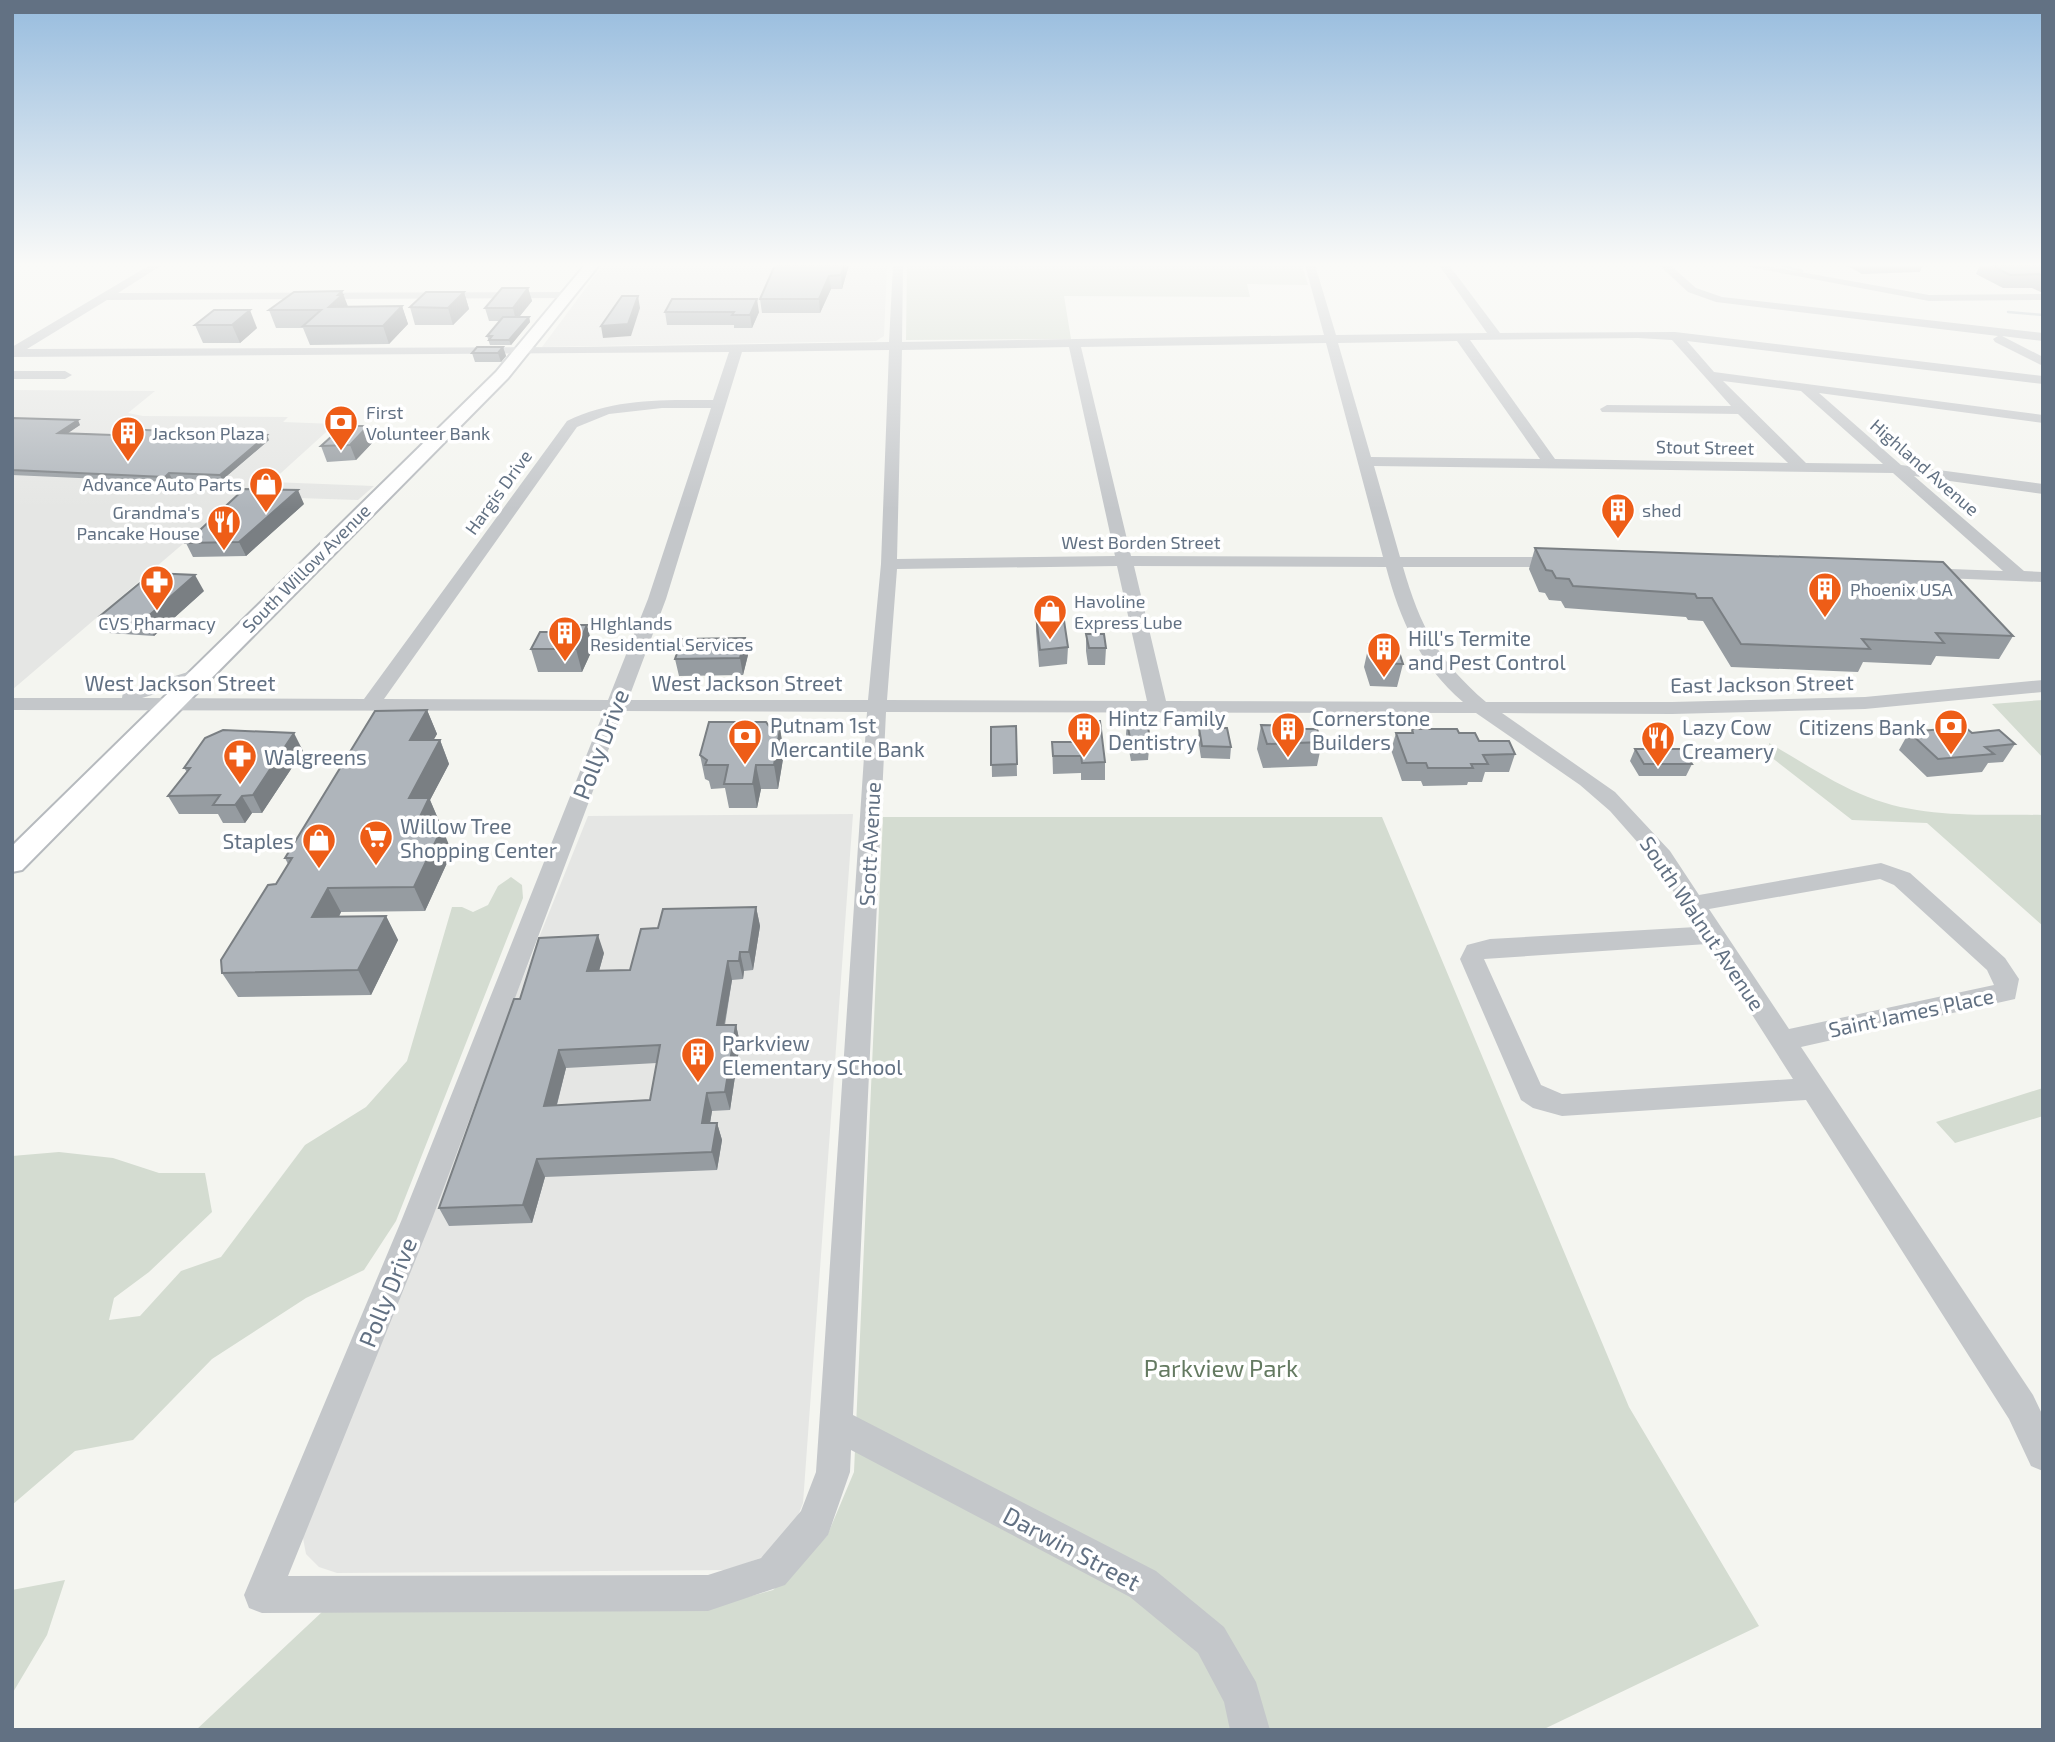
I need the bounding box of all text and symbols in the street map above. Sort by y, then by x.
place label: First Volunteer Bank [366,401,490,444]
bank icon: First Volunteer Bank [322,403,360,452]
building icon: Jackson Plaza [109,414,147,463]
street label: Highland Avenue [1866,414,1984,520]
place label: Jackson Plaza [152,422,265,444]
street label: Stout Street [1656,435,1754,459]
street label: Hargis Drive [460,445,536,539]
shop icon: Advance Auto Parts [247,465,285,514]
place label: Advance Auto Parts [83,473,242,495]
building icon: shed [1599,491,1637,540]
street label: South Willow Avenue [237,499,375,637]
place label: shed [1642,499,1682,521]
place label: Grandma's Pancake House [77,501,200,544]
restaurant icon: Grandma's Pancake House [205,503,243,552]
street label: West Borden Street [1061,531,1221,553]
pharmacy icon: CVS Pharmacy [138,563,176,612]
building icon: Phoenix USA [1806,570,1844,619]
place label: Phoenix USA [1850,578,1953,600]
place label: Havoline Express Lube [1074,590,1182,633]
shop icon: Havoline Express Lube [1031,592,1069,641]
place label: CVS Pharmacy [98,612,216,634]
place label: HIghlands Residential Services [590,612,753,655]
building icon: HIghlands Residential Services [546,614,584,663]
place label: Hill's Termite and Pest Control [1408,625,1567,674]
building icon: Hill's Termite and Pest Control [1365,630,1403,679]
street label: East Jackson Street [1670,669,1854,697]
street label: West Jackson Street [84,670,276,695]
street label: West Jackson Street [651,670,843,695]
street label: Polly Drive [566,685,634,803]
place label: Hintz Family Dentistry [1108,705,1226,754]
place label: Cornerstone Builders [1312,705,1430,754]
bank icon: Citizens Bank [1932,707,1970,756]
building icon: Hintz Family Dentistry [1065,710,1103,759]
building icon: Cornerstone Builders [1269,710,1307,759]
place label: Putnam 1st Mercantile Bank [770,712,925,761]
place label: Lazy Cow Creamery [1682,714,1774,763]
place label: Citizens Bank [1799,714,1926,739]
bank icon: Putnam 1st Mercantile Bank [726,717,764,766]
restaurant icon: Lazy Cow Creamery [1639,719,1677,768]
pharmacy icon: Walgreens [221,737,259,786]
place label: Walgreens [264,744,367,769]
street label: Scott Avenue [853,781,885,907]
place label: Willow Tree Shopping Center [400,813,558,862]
supermarket icon: Willow Tree Shopping Center [357,818,395,867]
shop icon: Staples [300,821,338,870]
place label: Staples [222,828,294,853]
street label: South Walnut Avenue [1635,831,1771,1015]
street label: Saint James Place [1826,982,1996,1042]
place label: Parkview Elementary SChool [722,1030,903,1079]
building icon: Parkview Elementary SChool [679,1035,717,1084]
street label: Polly Drive [352,1233,422,1351]
park label: Parkview Park [1144,1353,1298,1382]
street label: Darwin Street [999,1500,1145,1596]

